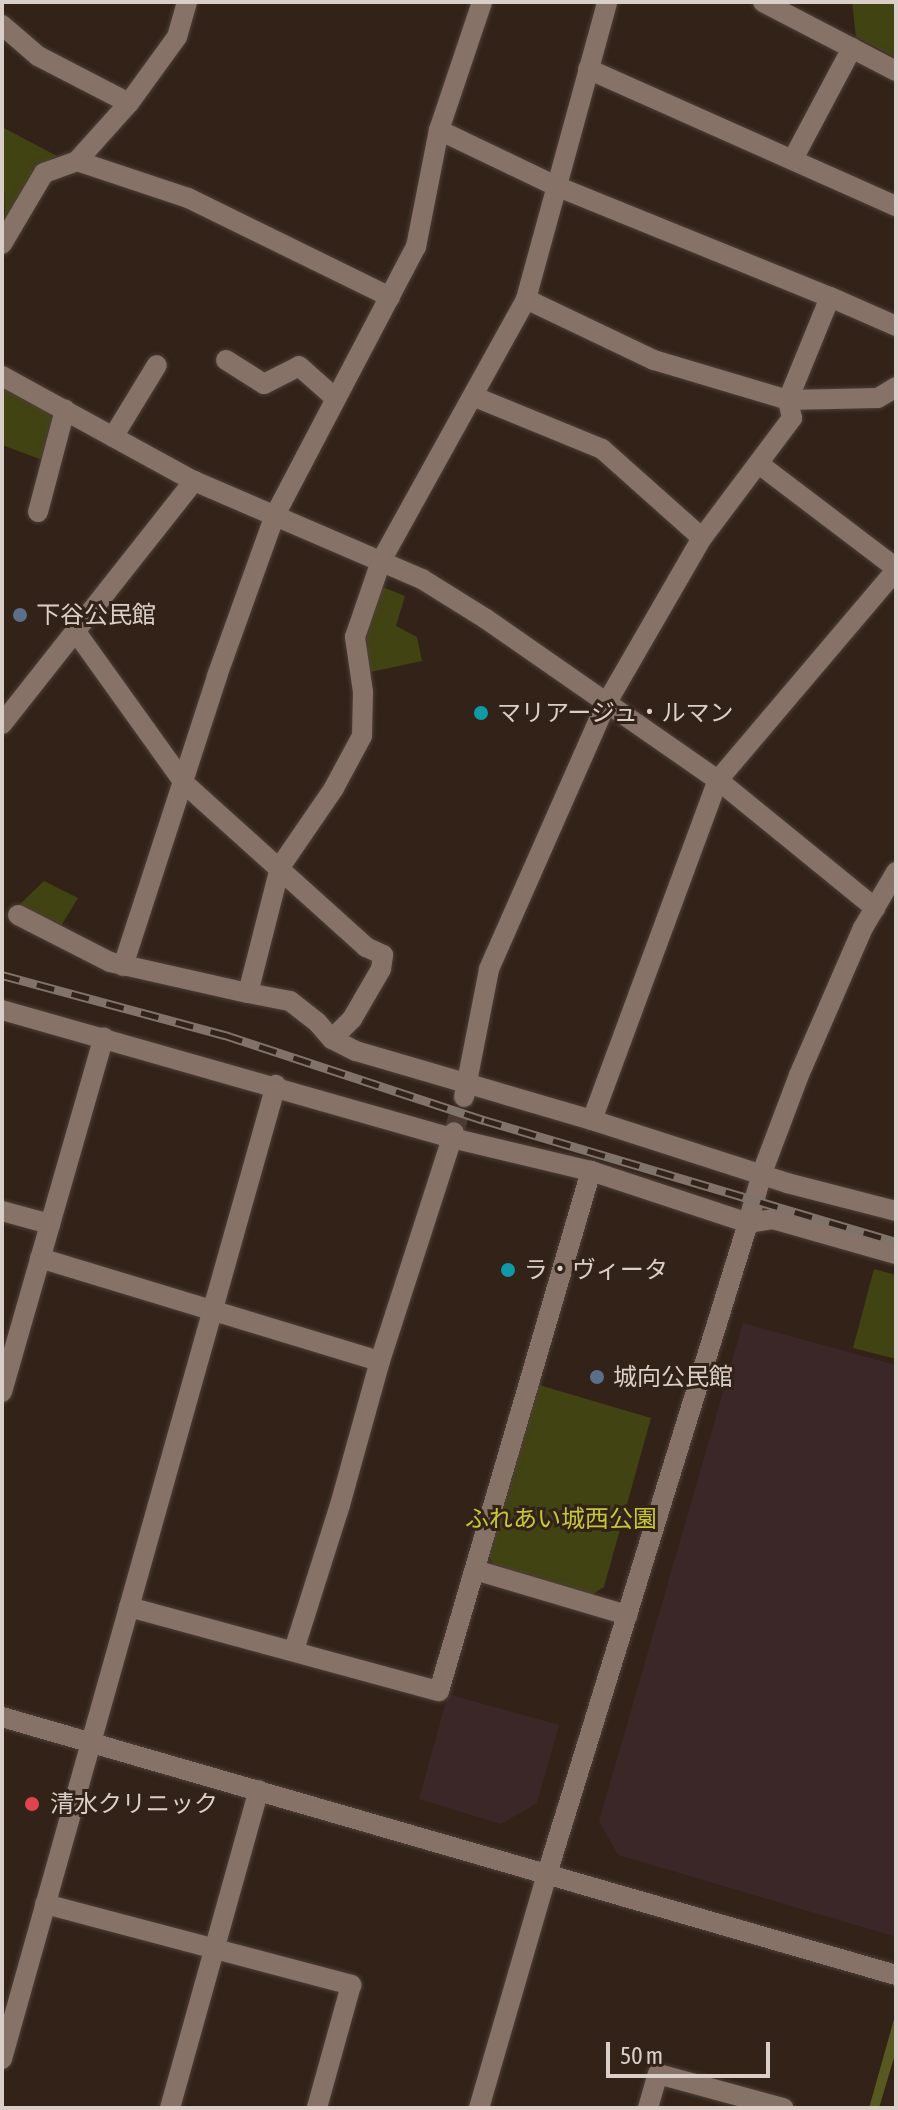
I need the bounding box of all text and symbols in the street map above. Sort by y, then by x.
place label: 下谷公民館 [36,601,156,629]
marker: 下谷公民館 [11,606,29,624]
place label: マリアージュ・ルマン [497,699,736,727]
marker: マリアージュ・ルマン [472,704,490,722]
place label: ラ・ヴィータ [524,1256,668,1284]
marker: ラ・ヴィータ [499,1261,517,1279]
place label: 城向公民館 [613,1363,733,1391]
marker: 城向公民館 [588,1368,606,1386]
park label: ふれあい城西公園 [465,1505,657,1533]
place label: 清水クリニック [50,1790,218,1818]
marker: 清水クリニック [21,1793,43,1815]
scale bar [610,2026,774,2076]
text: 50 m [620,2042,663,2069]

